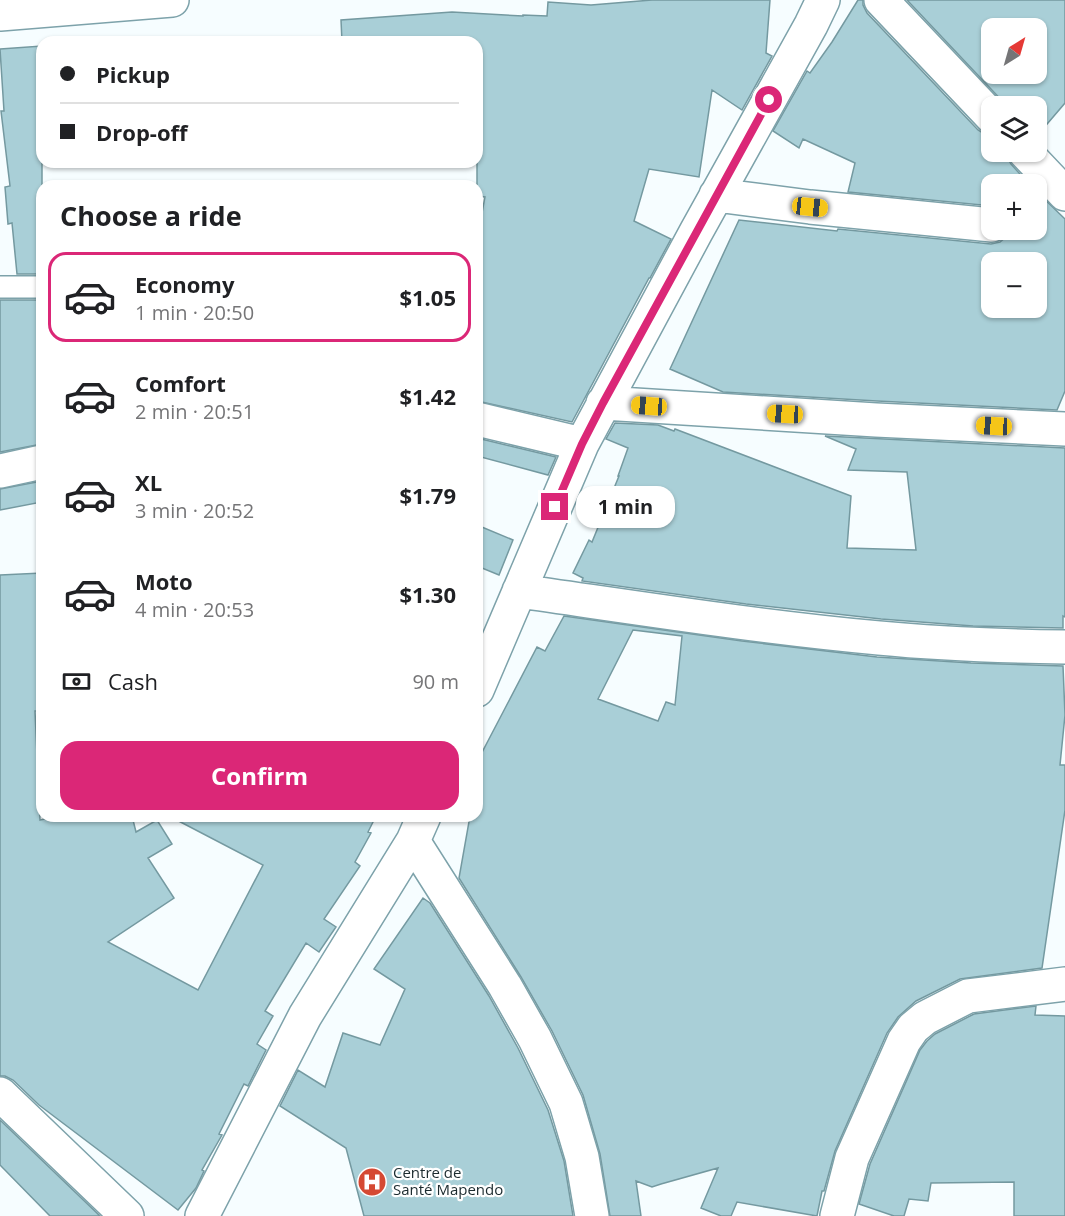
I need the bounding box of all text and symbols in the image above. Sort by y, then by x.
north arrow [981,18,1047,84]
map controls [981,18,1047,318]
text: Pickup [96,59,170,89]
route start [755,86,782,113]
button: layers [981,96,1047,162]
text: Drop-off [96,117,188,147]
button: + [981,174,1047,240]
car [791,196,829,218]
text: Choose a ride [60,197,242,234]
button: − [981,252,1047,318]
text: Economy [135,269,234,299]
icon: car [63,270,117,324]
text: $1.05 [399,282,456,312]
text: 1 min · 20:50 [135,299,254,326]
text: Comfort [135,368,226,398]
icon: car [63,369,117,423]
text: $1.42 [399,381,456,411]
car [630,396,668,416]
text: 2 min · 20:51 [135,398,254,425]
car [767,404,803,424]
car [976,416,1012,436]
text: XL [135,467,162,497]
icon: car [63,468,117,522]
text: $1.79 [399,480,456,510]
callout: 1 min [576,486,675,528]
route end [541,493,568,520]
text: 1 min [598,493,653,520]
text: 3 min · 20:52 [135,497,254,524]
text: Moto [135,566,193,596]
icon: car [63,567,117,621]
text: $1.30 [399,579,456,609]
text: 4 min · 20:53 [135,596,254,623]
icon: cash [60,665,93,698]
text: Cash [108,666,158,696]
text: 90 m [412,668,459,695]
button: Confirm [60,741,459,810]
place label: Centre de Santé Mapendo [393,1162,503,1199]
hospital icon: Centre de Santé Mapendo [356,1166,388,1198]

